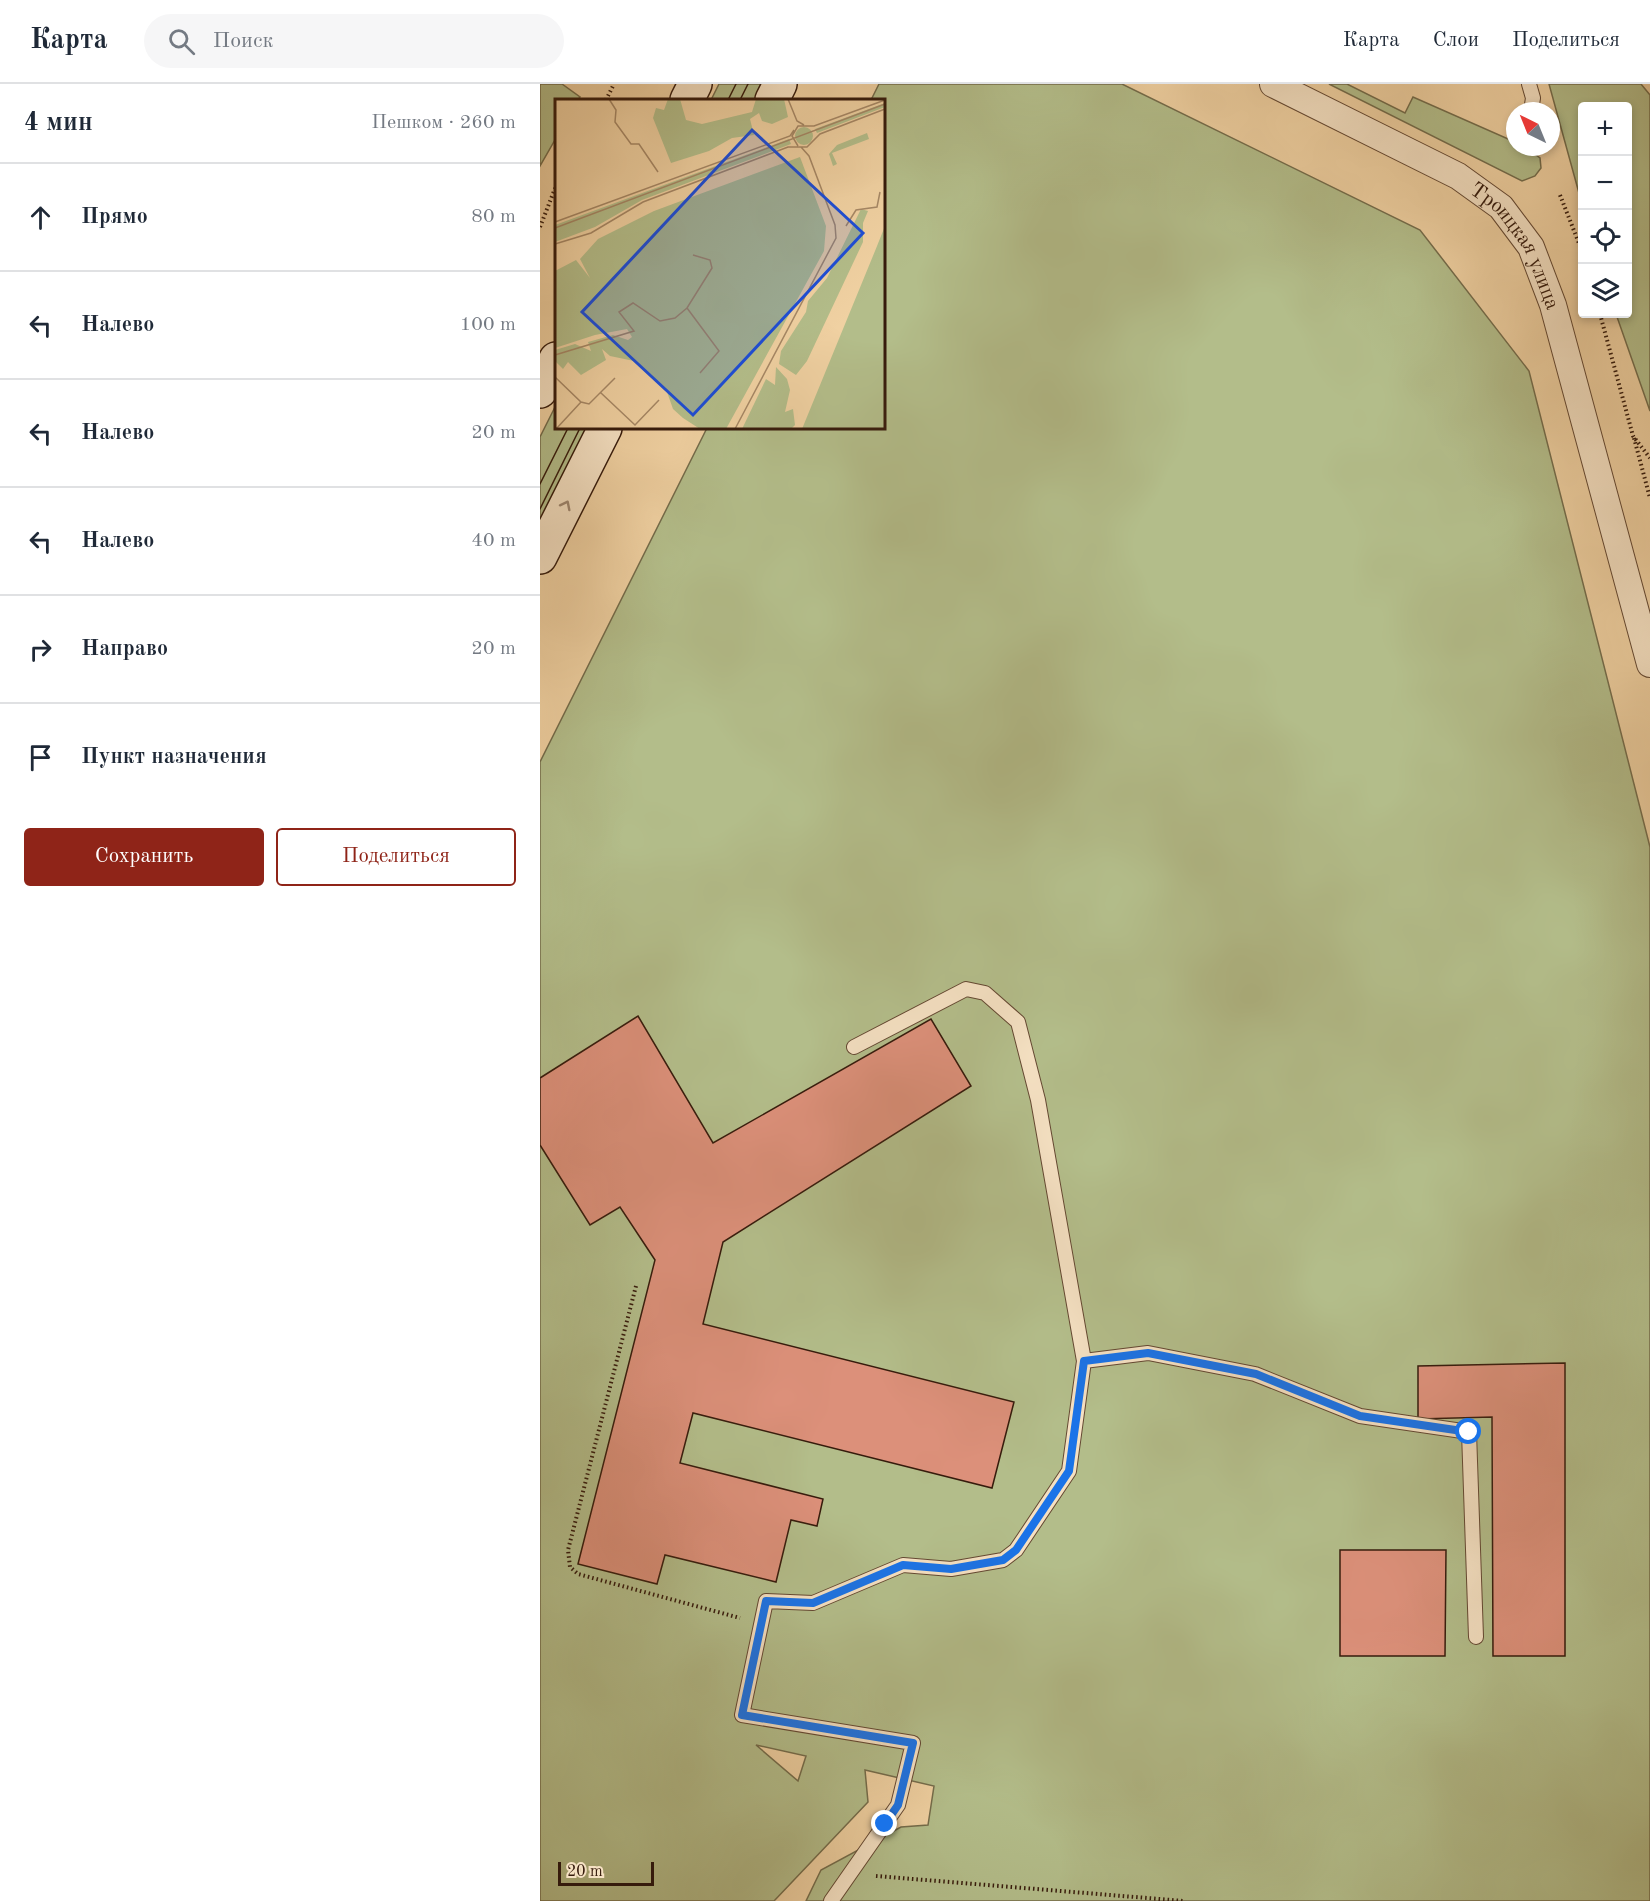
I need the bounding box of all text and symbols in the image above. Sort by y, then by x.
search box [144,14,564,68]
icon: search [165,25,198,58]
text: Карта [30,27,108,55]
text: Поиск [213,30,274,52]
text: Карта [1343,30,1400,51]
text: Слои [1433,30,1479,51]
text: Поделиться [1512,30,1620,51]
inset map [555,99,885,429]
north arrow [1506,102,1560,156]
map controls [1578,102,1632,318]
button: + [1578,102,1632,156]
text: 4 мин [24,110,93,136]
text: Пешком · 260 m [371,113,516,133]
button: − [1578,156,1632,210]
street label: Троицкая улица [1466,179,1563,313]
icon: ahead [24,201,57,234]
text: Прямо [81,206,148,228]
text: 80 m [471,207,516,227]
button: locate [1578,210,1632,264]
button: layers [1578,264,1632,318]
icon: left [24,309,57,342]
text: Налево [81,314,154,336]
text: 100 m [460,315,516,335]
icon: left [24,417,57,450]
text: Налево [81,422,154,444]
text: 20 m [471,423,516,443]
one-way arrow [559,501,570,511]
icon: left [24,525,57,558]
text: Налево [81,530,154,552]
text: 40 m [471,531,516,551]
icon: right [24,633,57,666]
text: Направо [81,638,168,660]
text: 20 m [471,639,516,659]
icon: arrive [24,741,57,774]
text: Пункт назначения [81,746,267,768]
button: Сохранить [24,828,264,886]
button: Поделиться [276,828,516,886]
route start [1455,1418,1481,1444]
route end [871,1810,897,1836]
scale bar [558,1859,654,1886]
text: 20 m [567,1864,603,1880]

